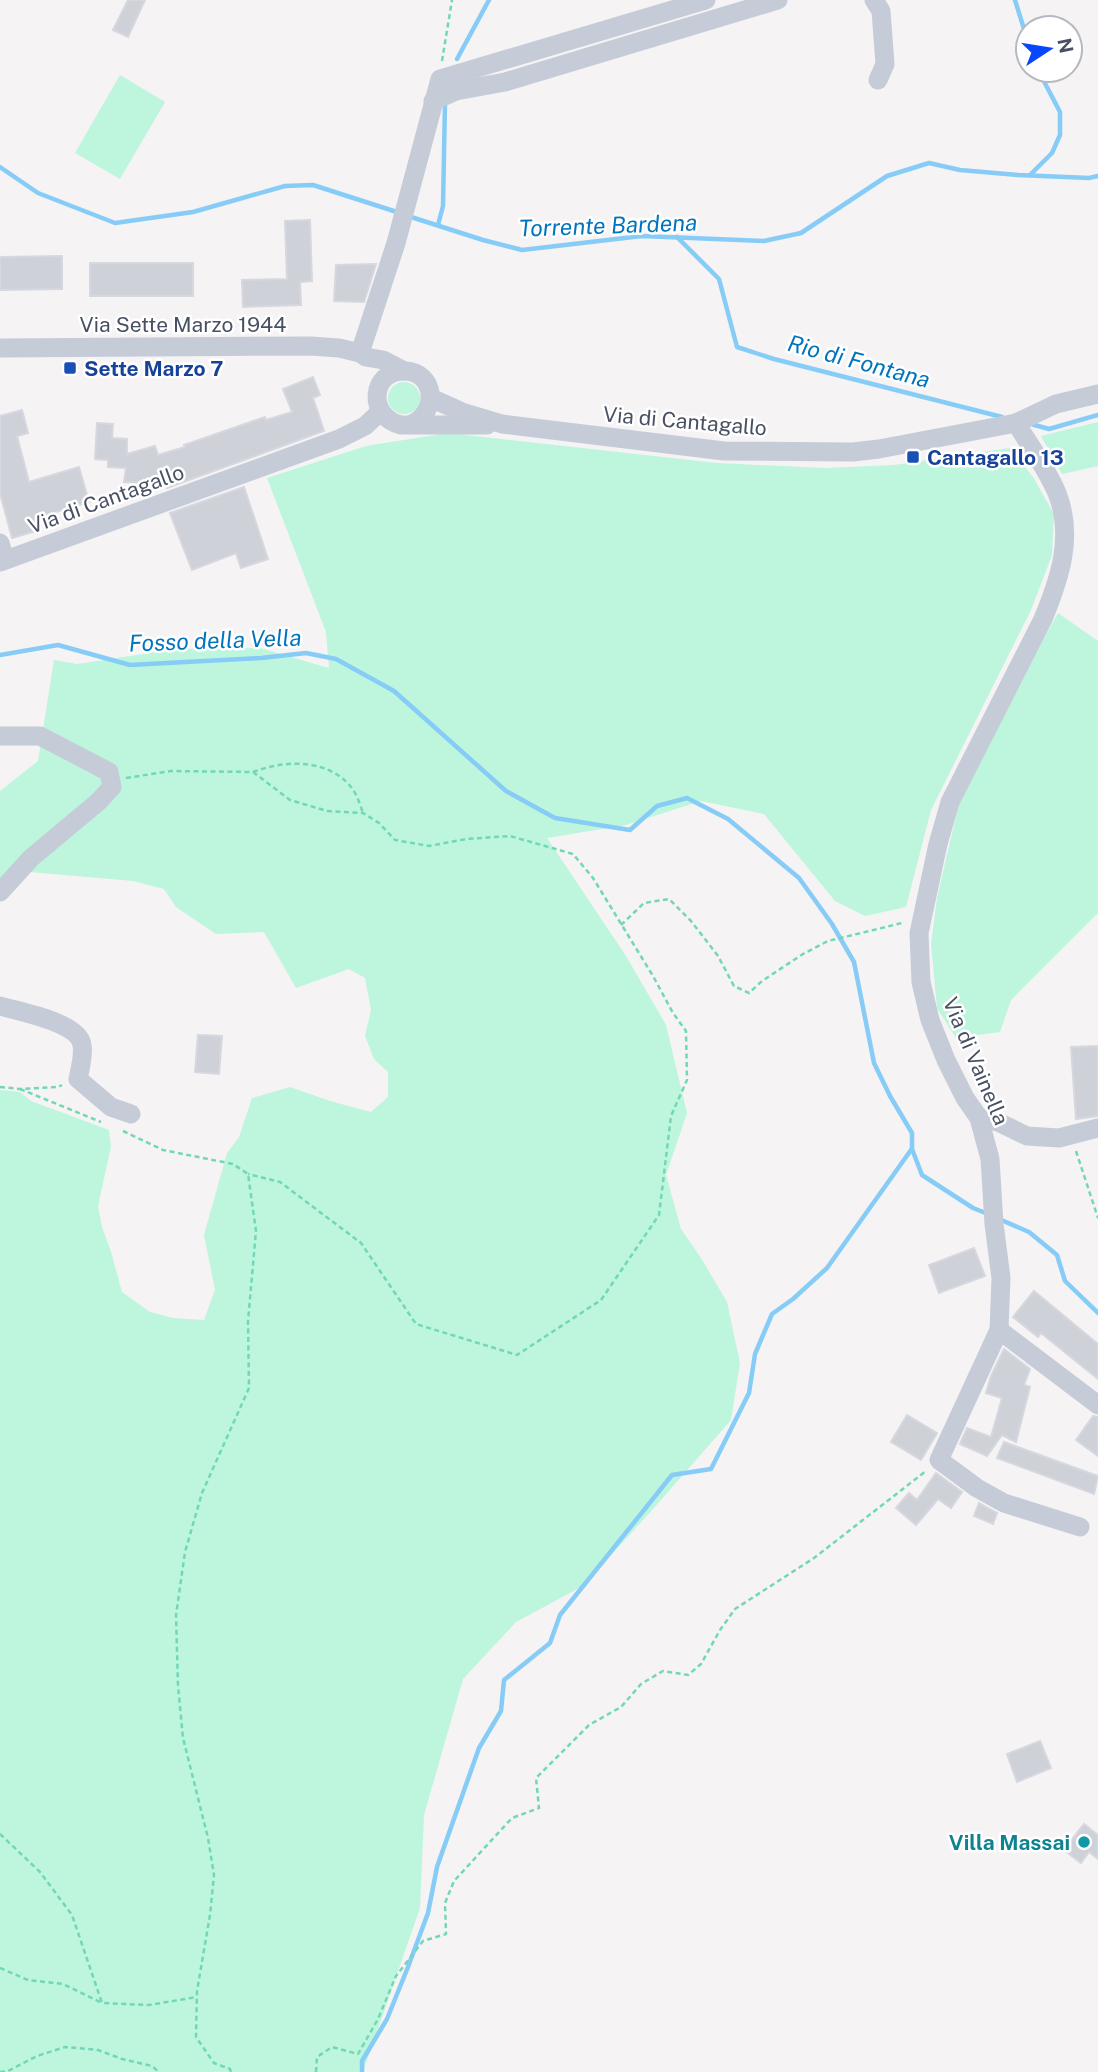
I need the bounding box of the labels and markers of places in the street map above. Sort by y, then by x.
place label: Sette Marzo 7 [84,356,223,381]
marker: Sette Marzo 7 [62,360,78,376]
place label: Cantagallo 13 [927,445,1064,470]
marker: Cantagallo 13 [905,449,921,465]
place label: Villa Massai [949,1830,1070,1855]
marker: Villa Massai [1076,1834,1092,1850]

